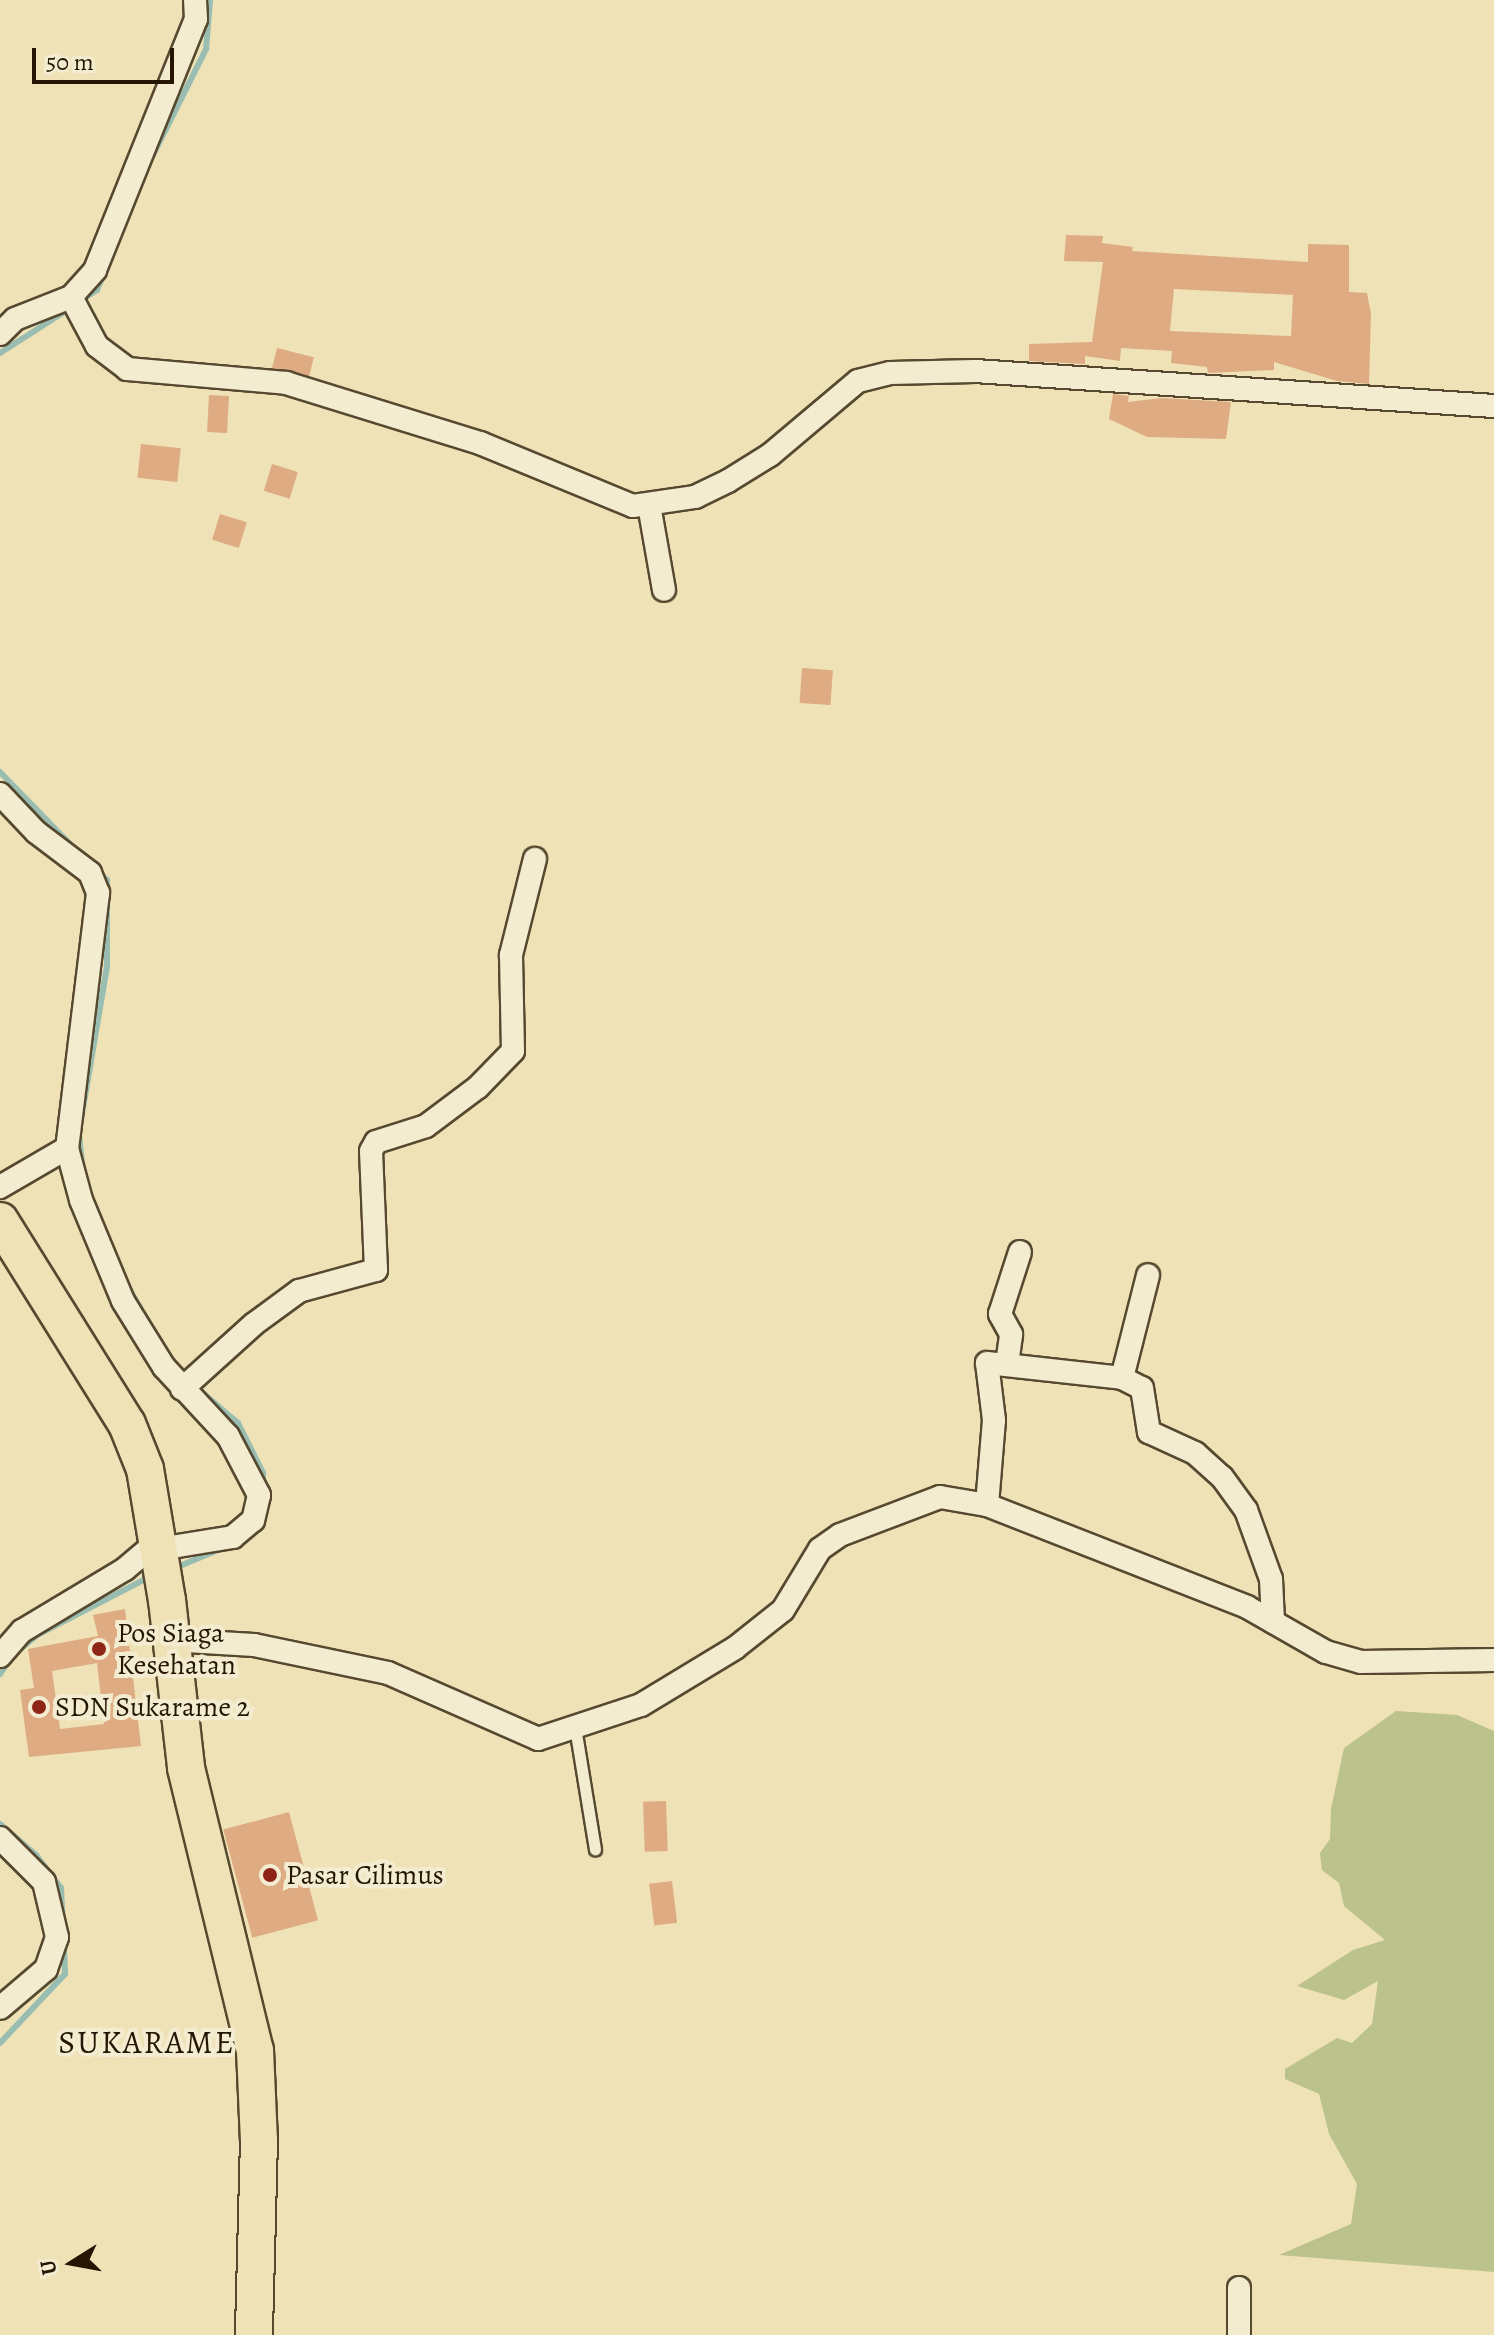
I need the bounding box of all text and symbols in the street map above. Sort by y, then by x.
scale bar [36,32,178,82]
text: 50 m [46,46,94,78]
place label: Pos Siaga Kesehatan [117,1616,236,1682]
marker: Pos Siaga Kesehatan [88,1638,110,1660]
place label: SDN Sukarame 2 [55,1690,250,1724]
marker: SDN Sukarame 2 [30,1698,48,1716]
place label: Pasar Cilimus [286,1858,444,1892]
marker: Pasar Cilimus [261,1866,279,1884]
district label: SUKARAME [58,2023,236,2061]
north arrow [32,2223,112,2303]
text: U [32,2258,65,2278]

